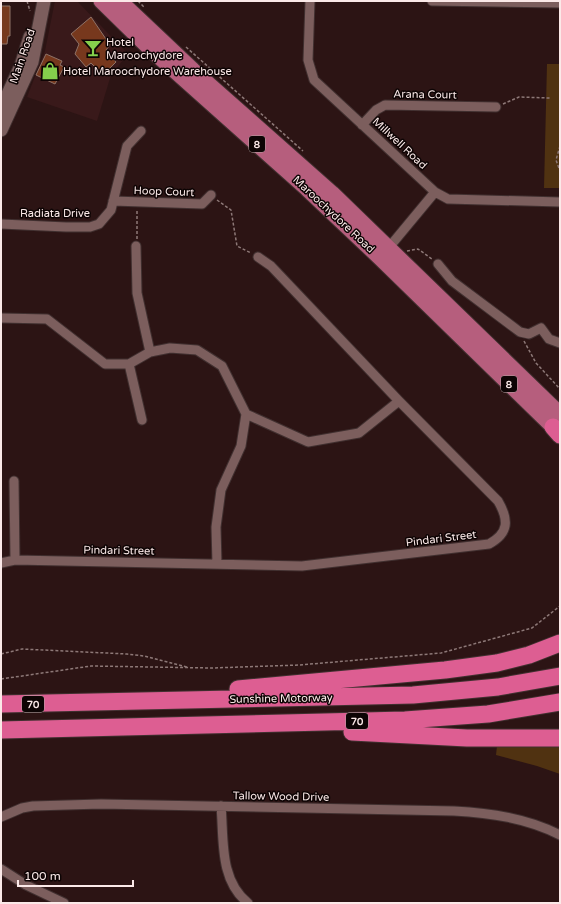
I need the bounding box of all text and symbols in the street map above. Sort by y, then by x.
street label: Main Road [7,27,38,85]
place label: Hotel Maroochydore [106,36,182,62]
bar icon: Hotel Maroochydore [83,38,103,58]
shop icon: Hotel Maroochydore Warehouse [40,61,60,81]
place label: Hotel Maroochydore Warehouse [63,65,232,78]
street label: Arana Court [393,87,457,102]
street label: Millwell Road [370,115,430,172]
road number: 8 [249,136,265,152]
street label: Maroochydore Road [290,173,377,256]
street label: Hoop Court [133,184,194,199]
street label: Radiata Drive [20,207,90,220]
road number: 8 [501,376,517,392]
street label: Pindari Street [405,528,477,549]
street label: Pindari Street [83,543,155,558]
street label: Sunshine Motorway [229,691,333,706]
road number: 70 [22,696,44,712]
road number: 70 [346,713,368,729]
street label: Tallow Wood Drive [233,789,329,804]
scale bar [18,862,133,888]
text: 100 m [24,869,61,883]

